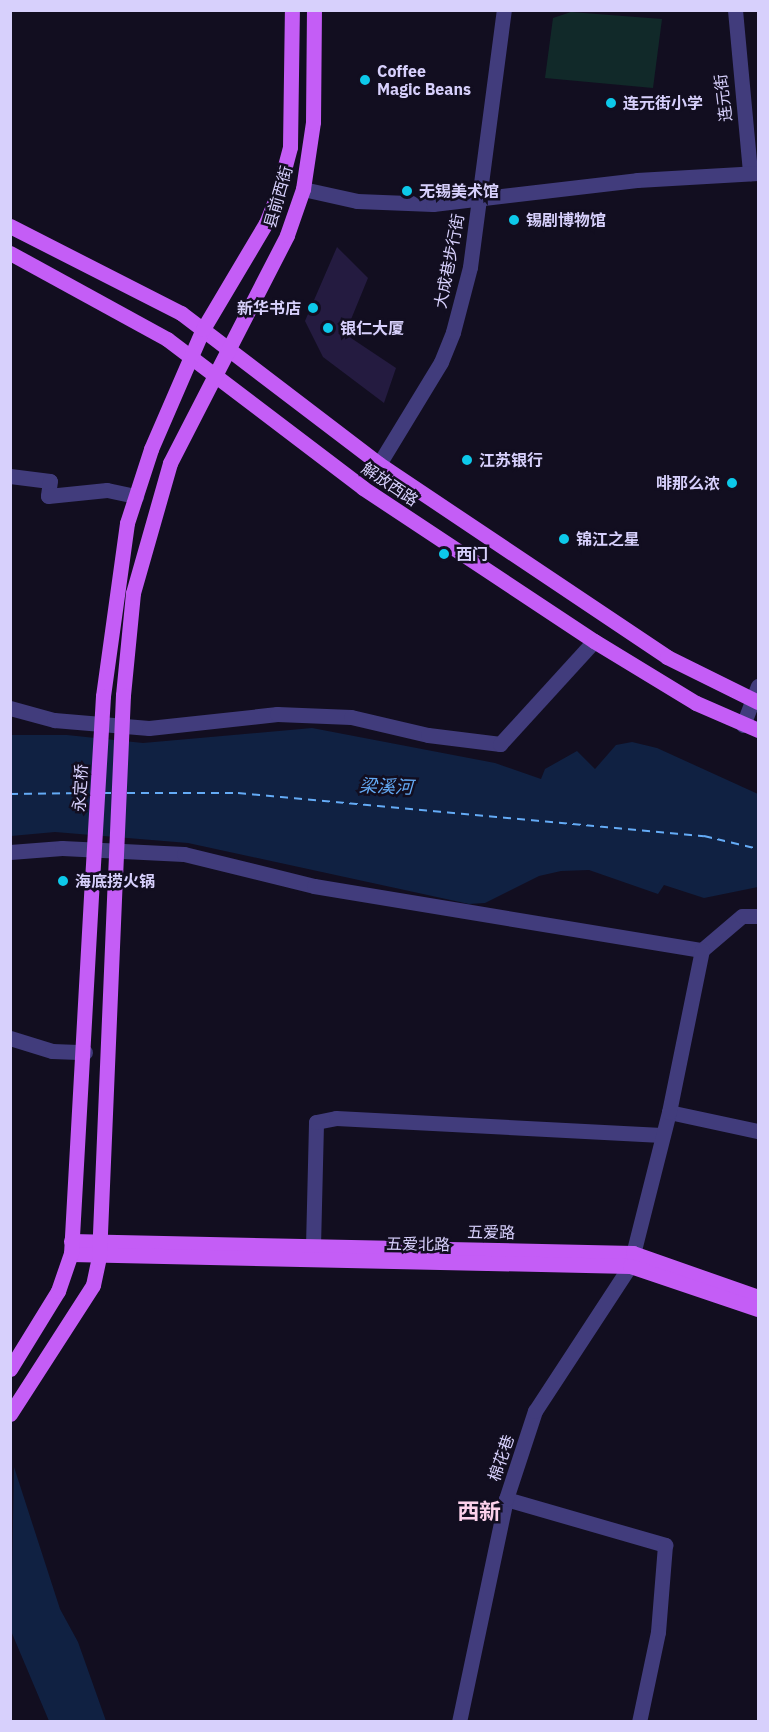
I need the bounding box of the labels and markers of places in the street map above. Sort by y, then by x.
place label: Coffee Magic Beans [377,61,471,99]
marker: Coffee Magic Beans [358,73,372,87]
place label: 连元街小学 [623,93,703,113]
marker: 连元街小学 [604,96,618,110]
place label: 无锡美术馆 [419,181,499,201]
marker: 无锡美术馆 [400,184,414,198]
place label: 锡剧博物馆 [526,210,606,230]
marker: 锡剧博物馆 [507,213,521,227]
place label: 新华书店 [237,298,301,318]
marker: 新华书店 [306,301,320,315]
place label: 银仁大厦 [340,318,404,338]
marker: 银仁大厦 [321,321,335,335]
place label: 江苏银行 [479,450,543,470]
marker: 江苏银行 [460,453,474,467]
place label: 啡那么浓 [656,473,720,493]
marker: 啡那么浓 [725,476,739,490]
place label: 锦江之星 [576,529,640,549]
marker: 锦江之星 [557,532,571,546]
place label: 西门 [456,544,488,564]
marker: 西门 [437,547,451,561]
place label: 海底捞火锅 [75,871,155,891]
marker: 海底捞火锅 [56,874,70,888]

